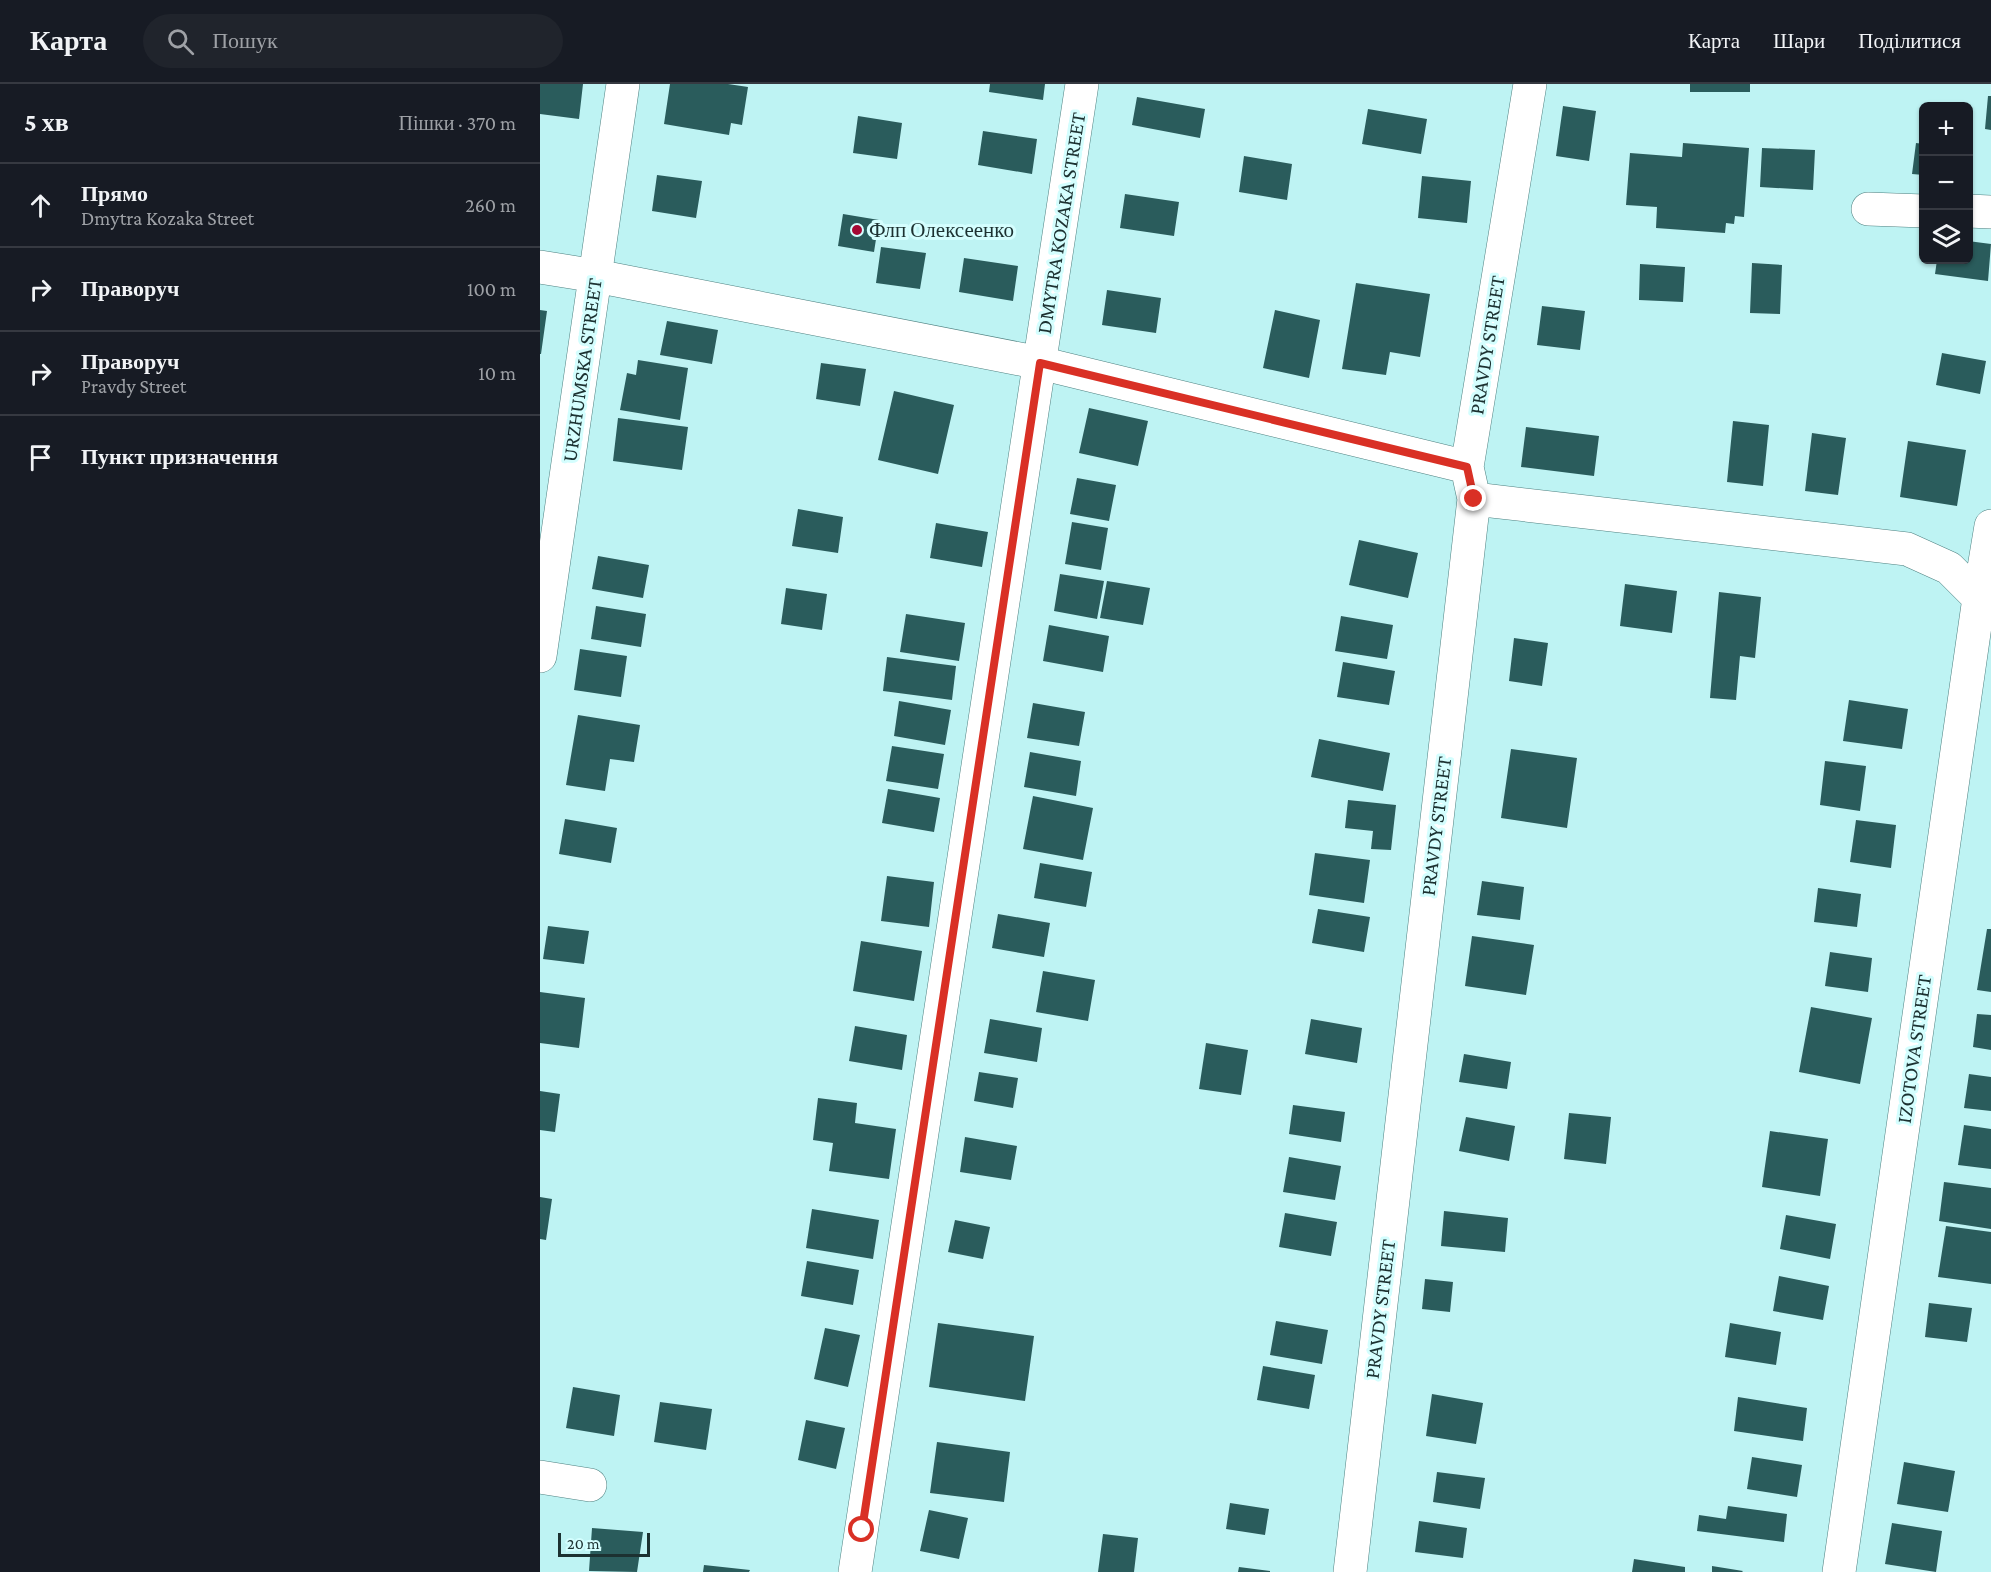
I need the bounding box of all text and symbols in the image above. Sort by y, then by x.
search box [143,14,563,68]
text: Карта [30,25,107,56]
icon: search [164,25,197,58]
text: Пошук [212,28,278,53]
text: Карта [1688,29,1740,53]
text: Шари [1773,29,1825,53]
text: Поділитися [1858,29,1961,53]
map controls [1919,102,1973,264]
button: + [1919,102,1973,156]
text: 5 хв [24,108,69,137]
street label: DMYTRA KOZAKA STREET [1032,110,1090,335]
text: Пішки · 370 m [399,112,516,134]
button: − [1919,156,1973,210]
text: Прямо [81,181,148,206]
icon: ahead [24,189,57,222]
text: 260 m [465,194,516,216]
text: Dmytra Kozaka Street [81,207,254,229]
button: layers [1919,210,1973,264]
place label: Флп Олексеенко [869,218,1014,242]
marker: Флп Олексеенко [850,223,864,237]
icon: right [24,273,57,306]
street label: PRAVDY STREET [1464,273,1510,416]
text: Праворуч [81,276,179,301]
street label: URZHUMSKA STREET [557,276,607,463]
text: 100 m [467,278,516,300]
text: Праворуч [81,349,179,374]
icon: right [24,357,57,390]
text: 10 m [478,362,516,384]
text: Pravdy Street [81,375,186,397]
icon: arrive [24,441,57,474]
text: Пункт призначення [81,444,278,469]
route end [1460,485,1486,511]
street label: PRAVDY STREET [1416,754,1457,897]
street label: IZOTOVA STREET [1892,973,1936,1125]
street label: PRAVDY STREET [1360,1237,1401,1380]
route start [848,1516,874,1542]
scale bar [558,1530,650,1558]
text: 20 m [567,1535,600,1552]

